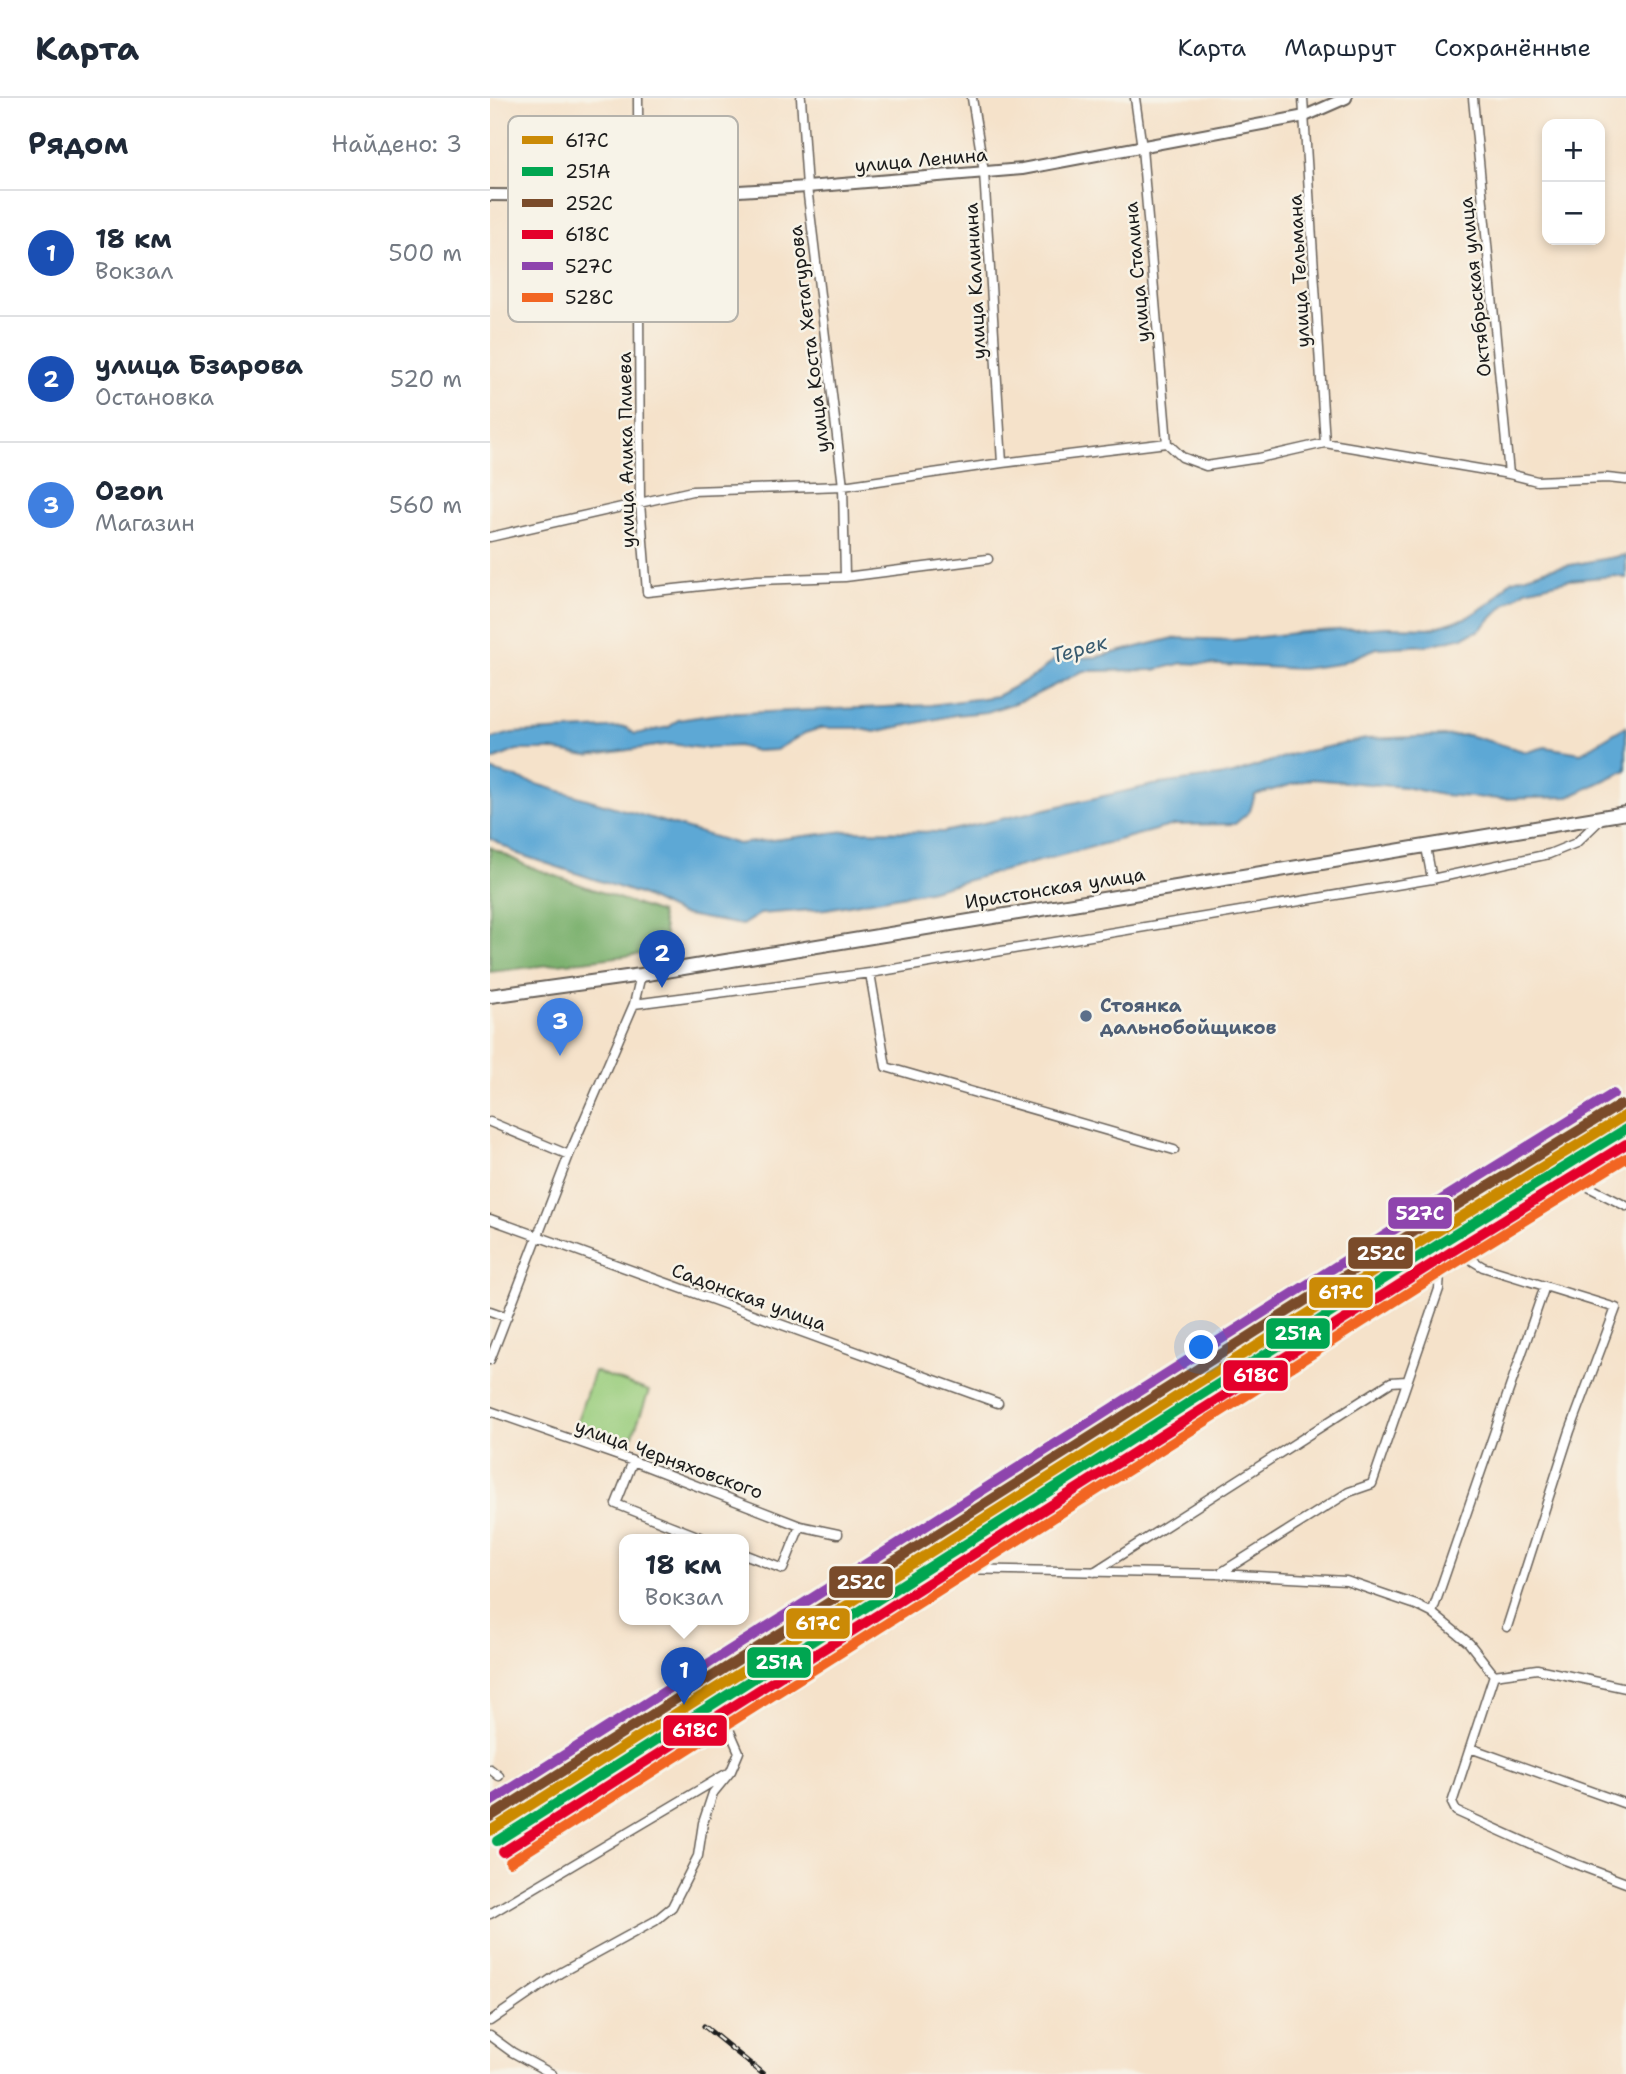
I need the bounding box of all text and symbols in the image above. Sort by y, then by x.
text: Карта [35,26,139,71]
text: Карта [1178,32,1246,64]
text: Маршрут [1284,32,1396,64]
text: Сохранённые [1434,32,1591,64]
legend [508,116,738,322]
map controls [1542,119,1605,245]
button: + [1542,119,1605,182]
text: Рядом [28,123,128,164]
text: 617C [565,128,609,153]
text: Найдено: 3 [332,129,462,159]
street label: улица Ленина [853,142,989,178]
text: 251А [565,159,611,184]
button: − [1542,182,1605,245]
text: 252С [565,191,613,216]
street label: улица Тельмана [1282,193,1316,348]
street label: Октябрьская улица [1453,196,1497,378]
street label: улица Сталина [1118,200,1156,343]
street label: улица Калинина [958,202,992,360]
text: 18 км [95,221,172,256]
text: 618С [565,222,609,247]
street label: улица Коста Хетагурова [783,224,835,454]
text: 1 [46,238,56,268]
text: 500 m [388,238,462,268]
text: 527С [565,254,613,279]
text: Вокзал [95,256,173,286]
text: 528С [565,285,613,310]
text: улица Бзарова [95,347,303,382]
street label: улица Алика Плиева [612,352,640,548]
text: 2 [43,364,59,394]
text: 520 m [390,364,462,394]
text: Остановка [95,382,214,412]
text: Ozon [95,473,164,508]
text: 3 [43,490,59,520]
text: 560 m [389,490,462,520]
text: Магазин [95,508,195,538]
water label: Терек [1048,628,1111,670]
street label: Иристонская улица [963,861,1147,915]
pin: 2 [639,930,685,988]
place label: Стоянка дальнобойщиков [1100,993,1277,1040]
pin: 3 [537,998,583,1056]
marker: Стоянка дальнобойщиков [1078,1008,1094,1024]
line badge: 527С [1387,1196,1453,1230]
text: 527С [1396,1201,1444,1226]
line badge: 252С [1347,1236,1414,1270]
text: 252С [1356,1241,1406,1266]
street label: Садонская улица [668,1257,830,1337]
line badge: 617C [1308,1276,1374,1309]
text: 617C [1318,1280,1364,1305]
line badge: 251А [1265,1317,1331,1350]
text: 251А [1274,1321,1322,1346]
your location [1184,1330,1218,1364]
line badge: 618С [1222,1359,1289,1392]
text: 618С [1233,1363,1279,1388]
street label: улица Черняховского [571,1413,767,1505]
popup [619,1534,749,1625]
text: 18 км [645,1547,722,1582]
line badge: 252С [828,1565,894,1599]
text: 252С [836,1570,886,1595]
text: Вокзал [645,1582,723,1612]
line badge: 617C [785,1607,851,1640]
text: 617C [795,1611,841,1636]
line badge: 251А [746,1646,812,1679]
pin: 1 [661,1647,707,1705]
text: 251А [755,1650,803,1675]
line badge: 618С [662,1714,728,1747]
text: 618С [672,1718,718,1743]

